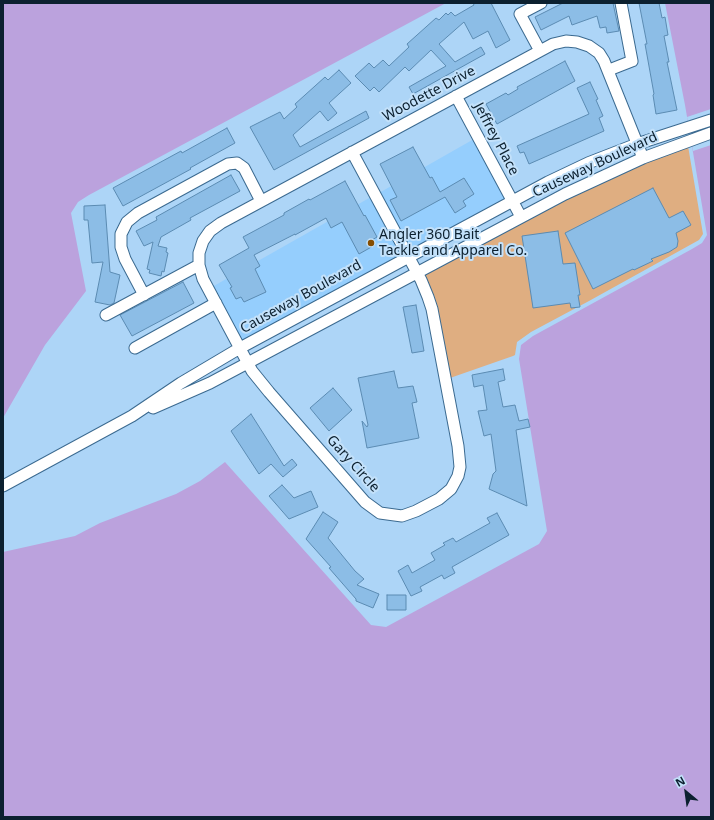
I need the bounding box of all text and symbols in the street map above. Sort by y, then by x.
street label: Woodette Drive [380,63,478,125]
street label: Jeffrey Place [470,100,522,178]
street label: Causeway Boulevard [530,129,660,201]
place label: Angler 360 Bait Tackle and Apparel Co. [379,227,527,260]
marker: Angler 360 Bait Tackle and Apparel Co. [366,238,376,248]
street label: Causeway Boulevard [238,257,364,337]
street label: Gary Circle [323,432,383,496]
north arrow [666,772,706,812]
text: N [672,772,687,790]

